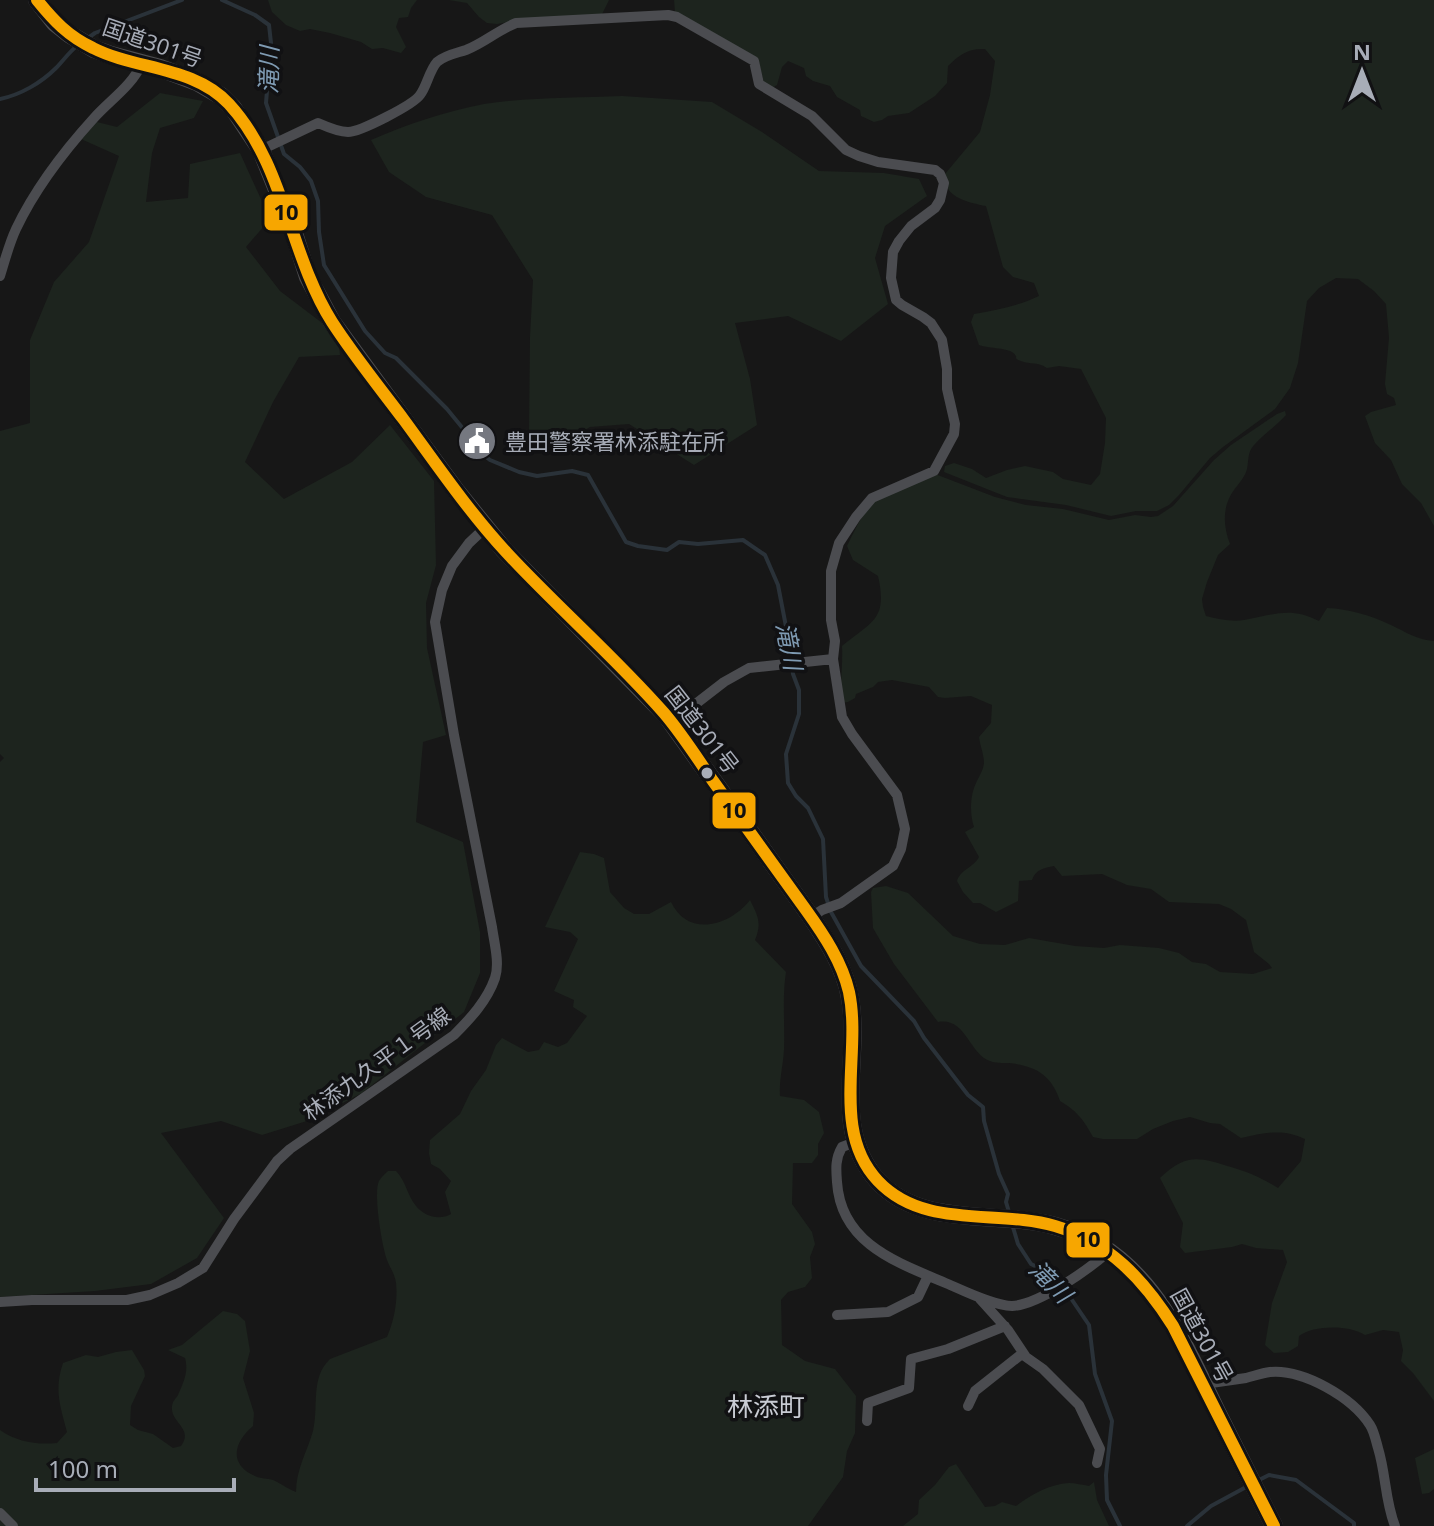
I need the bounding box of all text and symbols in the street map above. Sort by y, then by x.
street label: 国道301号 [99,11,207,73]
north arrow [1322,32,1402,112]
text: N [1353,36,1371,66]
water label: 滝川 [251,43,285,94]
line badge: 10 [263,193,309,232]
text: 10 [273,196,299,226]
public building icon: 豊田警察署林添駐在所 [456,420,498,462]
place label: 豊田警察署林添駐在所 [505,426,725,456]
water label: 滝川 [769,619,811,676]
street label: 国道301号 [659,679,747,779]
unlabelled marker [699,765,715,781]
line badge: 10 [711,791,757,830]
text: 10 [721,794,747,824]
street label: 林添九久平１号線 [296,999,456,1127]
line badge: 10 [1065,1221,1111,1259]
text: 10 [1075,1223,1101,1253]
water label: 滝川 [1022,1252,1082,1312]
street label: 国道301号 [1165,1282,1241,1388]
district label: 林添町 [727,1388,805,1424]
scale bar [36,1442,234,1492]
text: 100 m [48,1452,118,1485]

